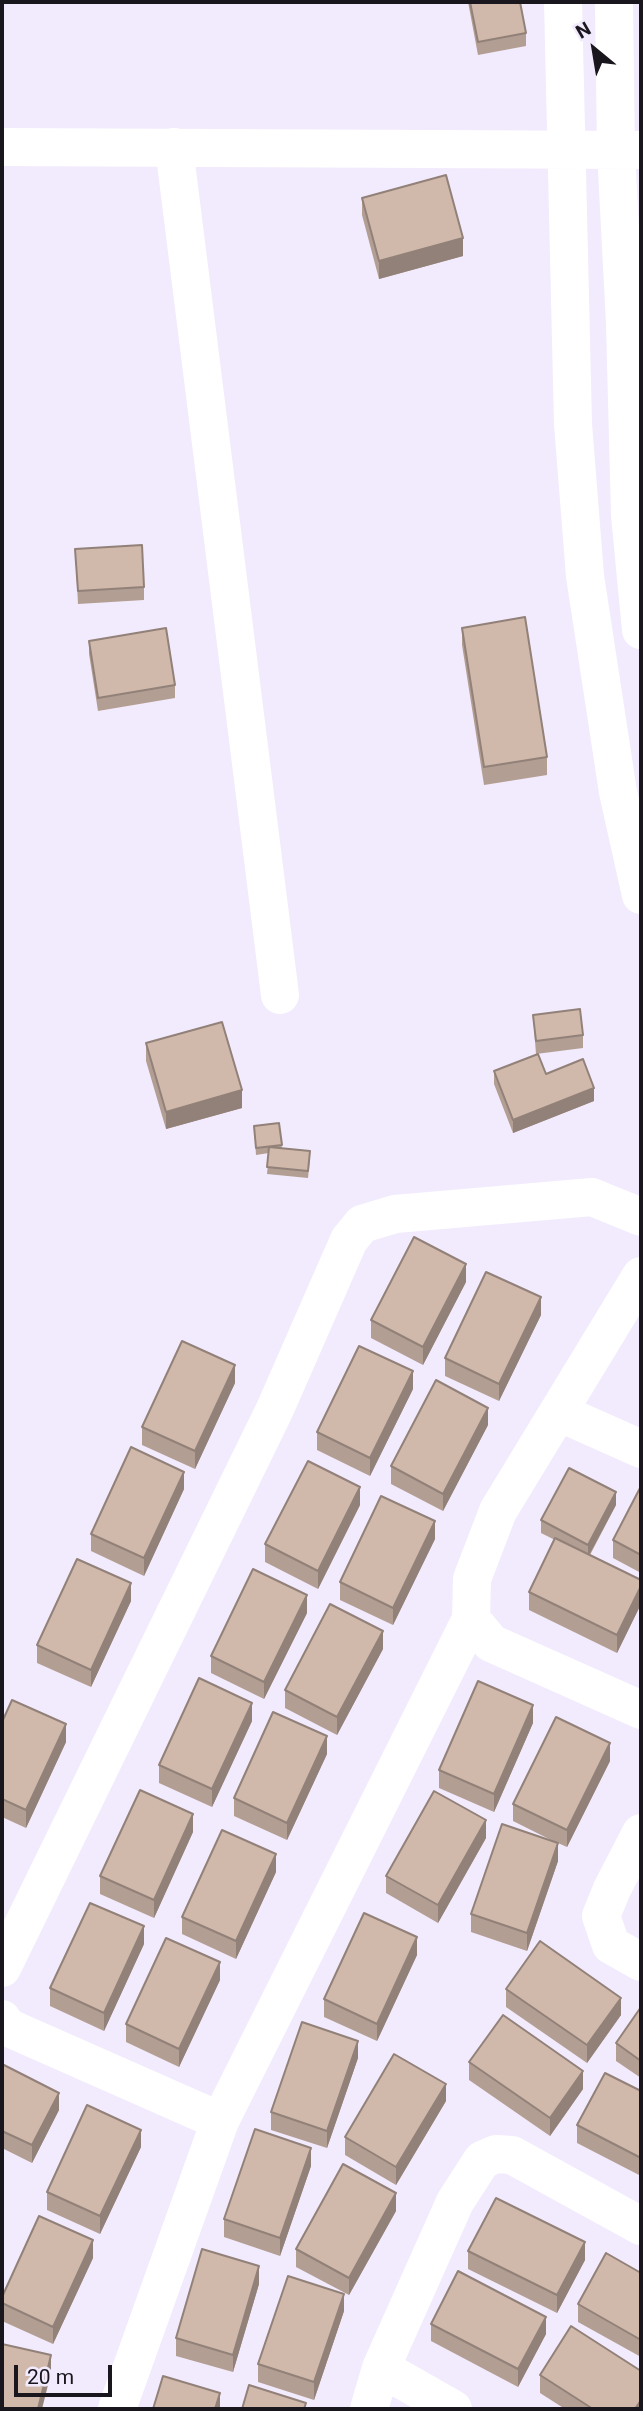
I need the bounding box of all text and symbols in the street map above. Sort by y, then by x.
north arrow [559,14,629,84]
text: N [572,17,595,44]
scale bar [18,2352,116,2396]
text: 20 m [27,2365,74,2389]

